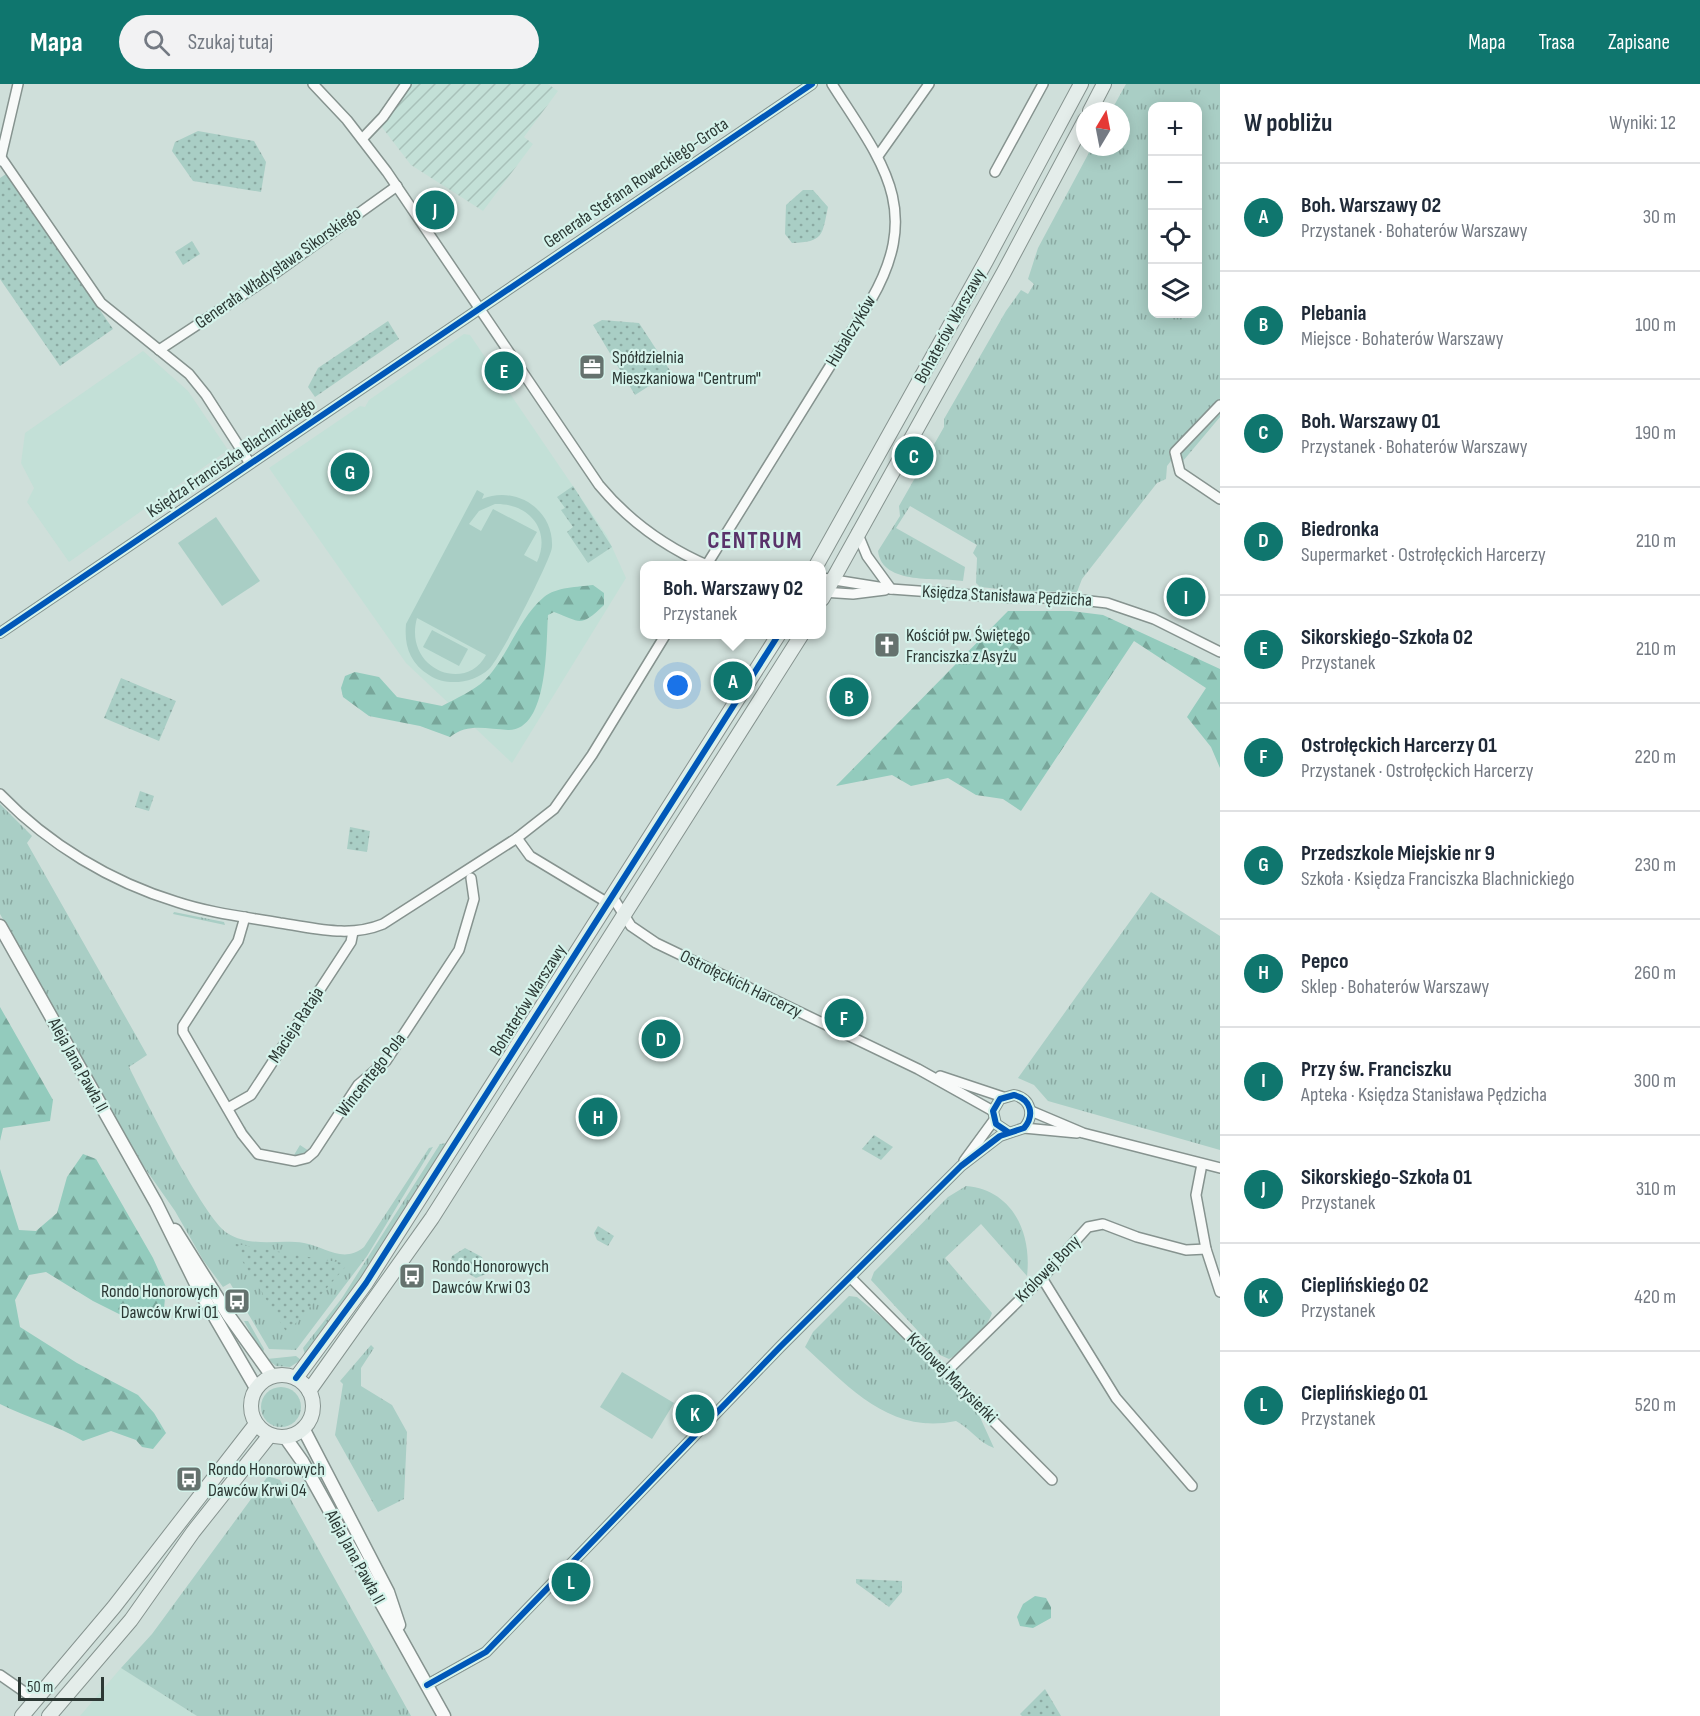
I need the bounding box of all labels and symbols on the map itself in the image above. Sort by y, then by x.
north arrow [1076,102,1130,156]
street label: Generała Stefana Roweckiego-Grota [540,113,732,253]
pin: J [416,188,454,232]
street label: Generała Władysława Sikorskiego [191,203,365,333]
street label: Bohaterów Warszawy [910,265,990,387]
street label: Hubalczyków [822,292,880,370]
place label: Spółdzielnia Mieszkaniowa "Centrum" [612,347,761,389]
pin: E [484,348,524,394]
office icon: Spółdzielnia Mieszkaniowa "Centrum" [577,352,607,382]
street label: Księdza Franciszka Blachnickiego [143,394,319,522]
pin: C [894,434,934,478]
pin: G [330,450,370,494]
district label: CENTRUM [707,526,803,555]
pin: I [1166,574,1206,620]
street label: Księdza Stanisława Pędzicha [921,581,1093,611]
place label: Kościół pw. Świętego Franciszka z Asyżu [906,625,1030,667]
church icon: Kościół pw. Świętego Franciszka z Asyżu [872,630,902,660]
pin: A [714,658,752,704]
your location [663,671,692,700]
pin: B [830,674,868,720]
street label: Bohaterów Warszawy [485,940,571,1060]
street label: Ostrołęckich Harcerzy [677,945,805,1023]
street label: Macieja Rataja [264,983,328,1067]
pin: F [824,996,864,1040]
street label: Aleja Jana Pawła II [43,1013,112,1116]
pin: D [642,1016,680,1062]
street label: Wincentego Pola [332,1029,410,1121]
pin: H [578,1094,618,1140]
street label: Królowej Bony [1011,1231,1085,1307]
place label: Rondo Honorowych Dawców Krwi 03 [432,1256,549,1298]
bus stop icon: Rondo Honorowych Dawców Krwi 03 [397,1261,427,1291]
place label: Rondo Honorowych Dawców Krwi 01 [101,1281,219,1323]
bus stop icon: Rondo Honorowych Dawców Krwi 01 [222,1286,252,1316]
street label: Królowej Marysieńki [902,1328,1002,1428]
pin: K [676,1392,714,1436]
place label: Rondo Honorowych Dawców Krwi 04 [208,1459,325,1501]
bus stop icon: Rondo Honorowych Dawców Krwi 04 [174,1464,204,1494]
street label: Aleja Jana Pawła II [320,1505,389,1608]
pin: L [552,1560,590,1604]
scale bar [18,1674,104,1702]

